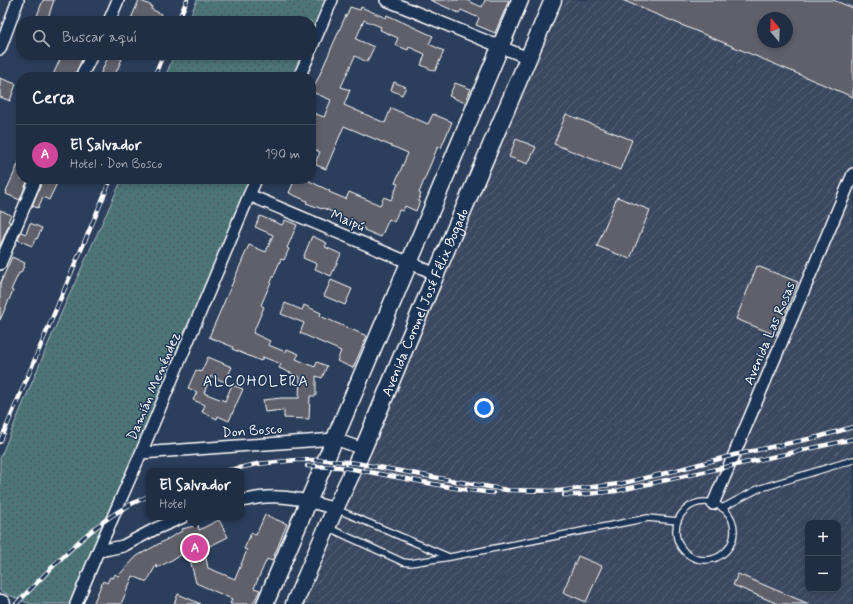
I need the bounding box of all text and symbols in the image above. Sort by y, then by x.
north arrow [757,12,793,48]
search box [16,16,316,60]
icon: search [30,27,52,49]
text: Buscar aquí [62,28,137,48]
text: Cerca [32,87,75,109]
text: El Salvador [70,136,141,156]
text: A [41,146,49,163]
text: 190 m [265,146,300,163]
text: Hotel · Don Bosco [70,156,162,173]
street label: Maipú [328,206,367,236]
street label: Avenida Coronel José Félix Bogado [378,206,473,399]
street label: Avenida Las Rosas [740,279,800,388]
street label: Damián Menéndez [123,329,185,443]
district label: ALCOHOLERA [203,372,309,392]
your location [474,398,494,418]
street label: Don Bosco [221,420,283,442]
popup [146,468,244,520]
text: El Salvador [159,476,231,496]
text: Hotel [159,496,186,513]
map controls [805,520,841,592]
button: + [805,520,841,556]
pin: A [182,533,208,563]
button: − [805,556,841,592]

